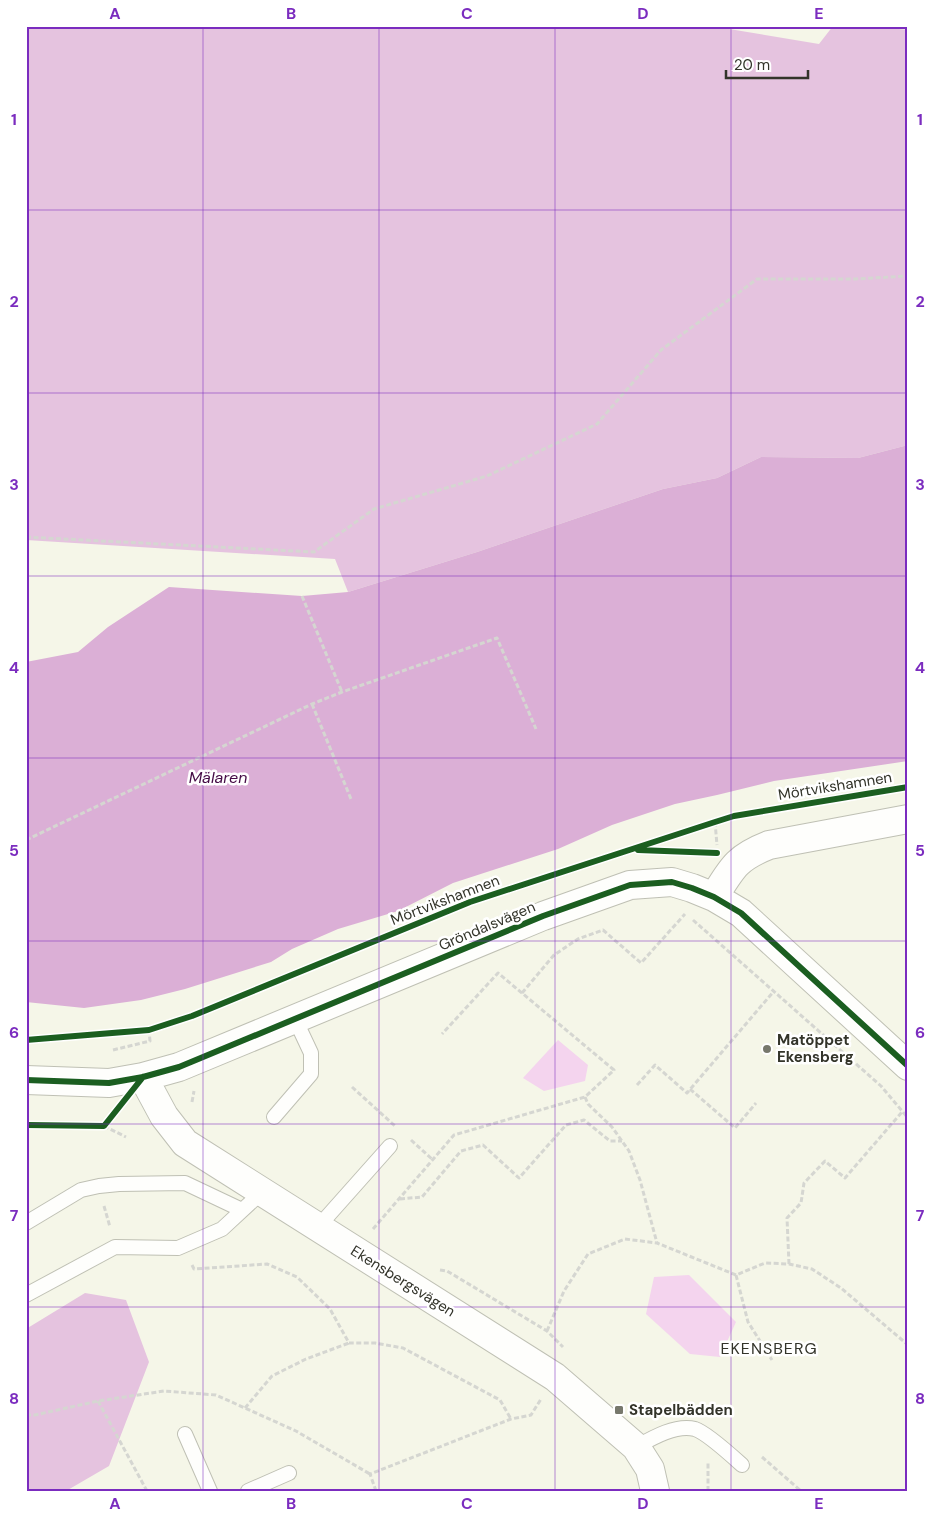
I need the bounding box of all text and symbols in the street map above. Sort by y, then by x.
text: A [109,3,121,24]
text: B [286,3,296,24]
text: C [461,3,473,24]
text: D [637,3,649,24]
text: E [814,3,824,24]
scale bar [726,48,809,80]
text: 20 m [734,55,770,75]
text: 1 [11,109,17,130]
text: 1 [917,109,923,130]
text: 2 [9,291,19,312]
text: 2 [915,291,925,312]
text: 3 [9,474,19,495]
text: 3 [915,474,925,495]
text: 4 [9,657,19,678]
text: 4 [915,657,925,678]
water label: Mälaren [189,767,247,788]
street label: Mörtvikshamnen [777,767,893,805]
text: 5 [9,840,19,861]
text: 5 [915,840,925,861]
street label: Mörtvikshamnen [388,870,502,930]
street label: Gröndalsvägen [436,897,538,955]
text: 6 [9,1022,19,1043]
text: 6 [915,1022,925,1043]
place label: Matöppet Ekensberg [777,1030,854,1067]
marker: Matöppet Ekensberg [761,1043,773,1055]
text: 7 [10,1205,19,1226]
text: 7 [916,1205,925,1226]
street label: Ekensbergsvägen [347,1241,459,1321]
district label: EKENSBERG [720,1338,818,1359]
text: 8 [9,1388,19,1409]
text: 8 [915,1388,925,1409]
place label: Stapelbädden [629,1400,733,1420]
marker: Stapelbädden [613,1404,625,1416]
text: A [109,1493,121,1514]
text: B [286,1493,296,1514]
text: C [461,1493,473,1514]
text: D [637,1493,649,1514]
text: E [814,1493,824,1514]

